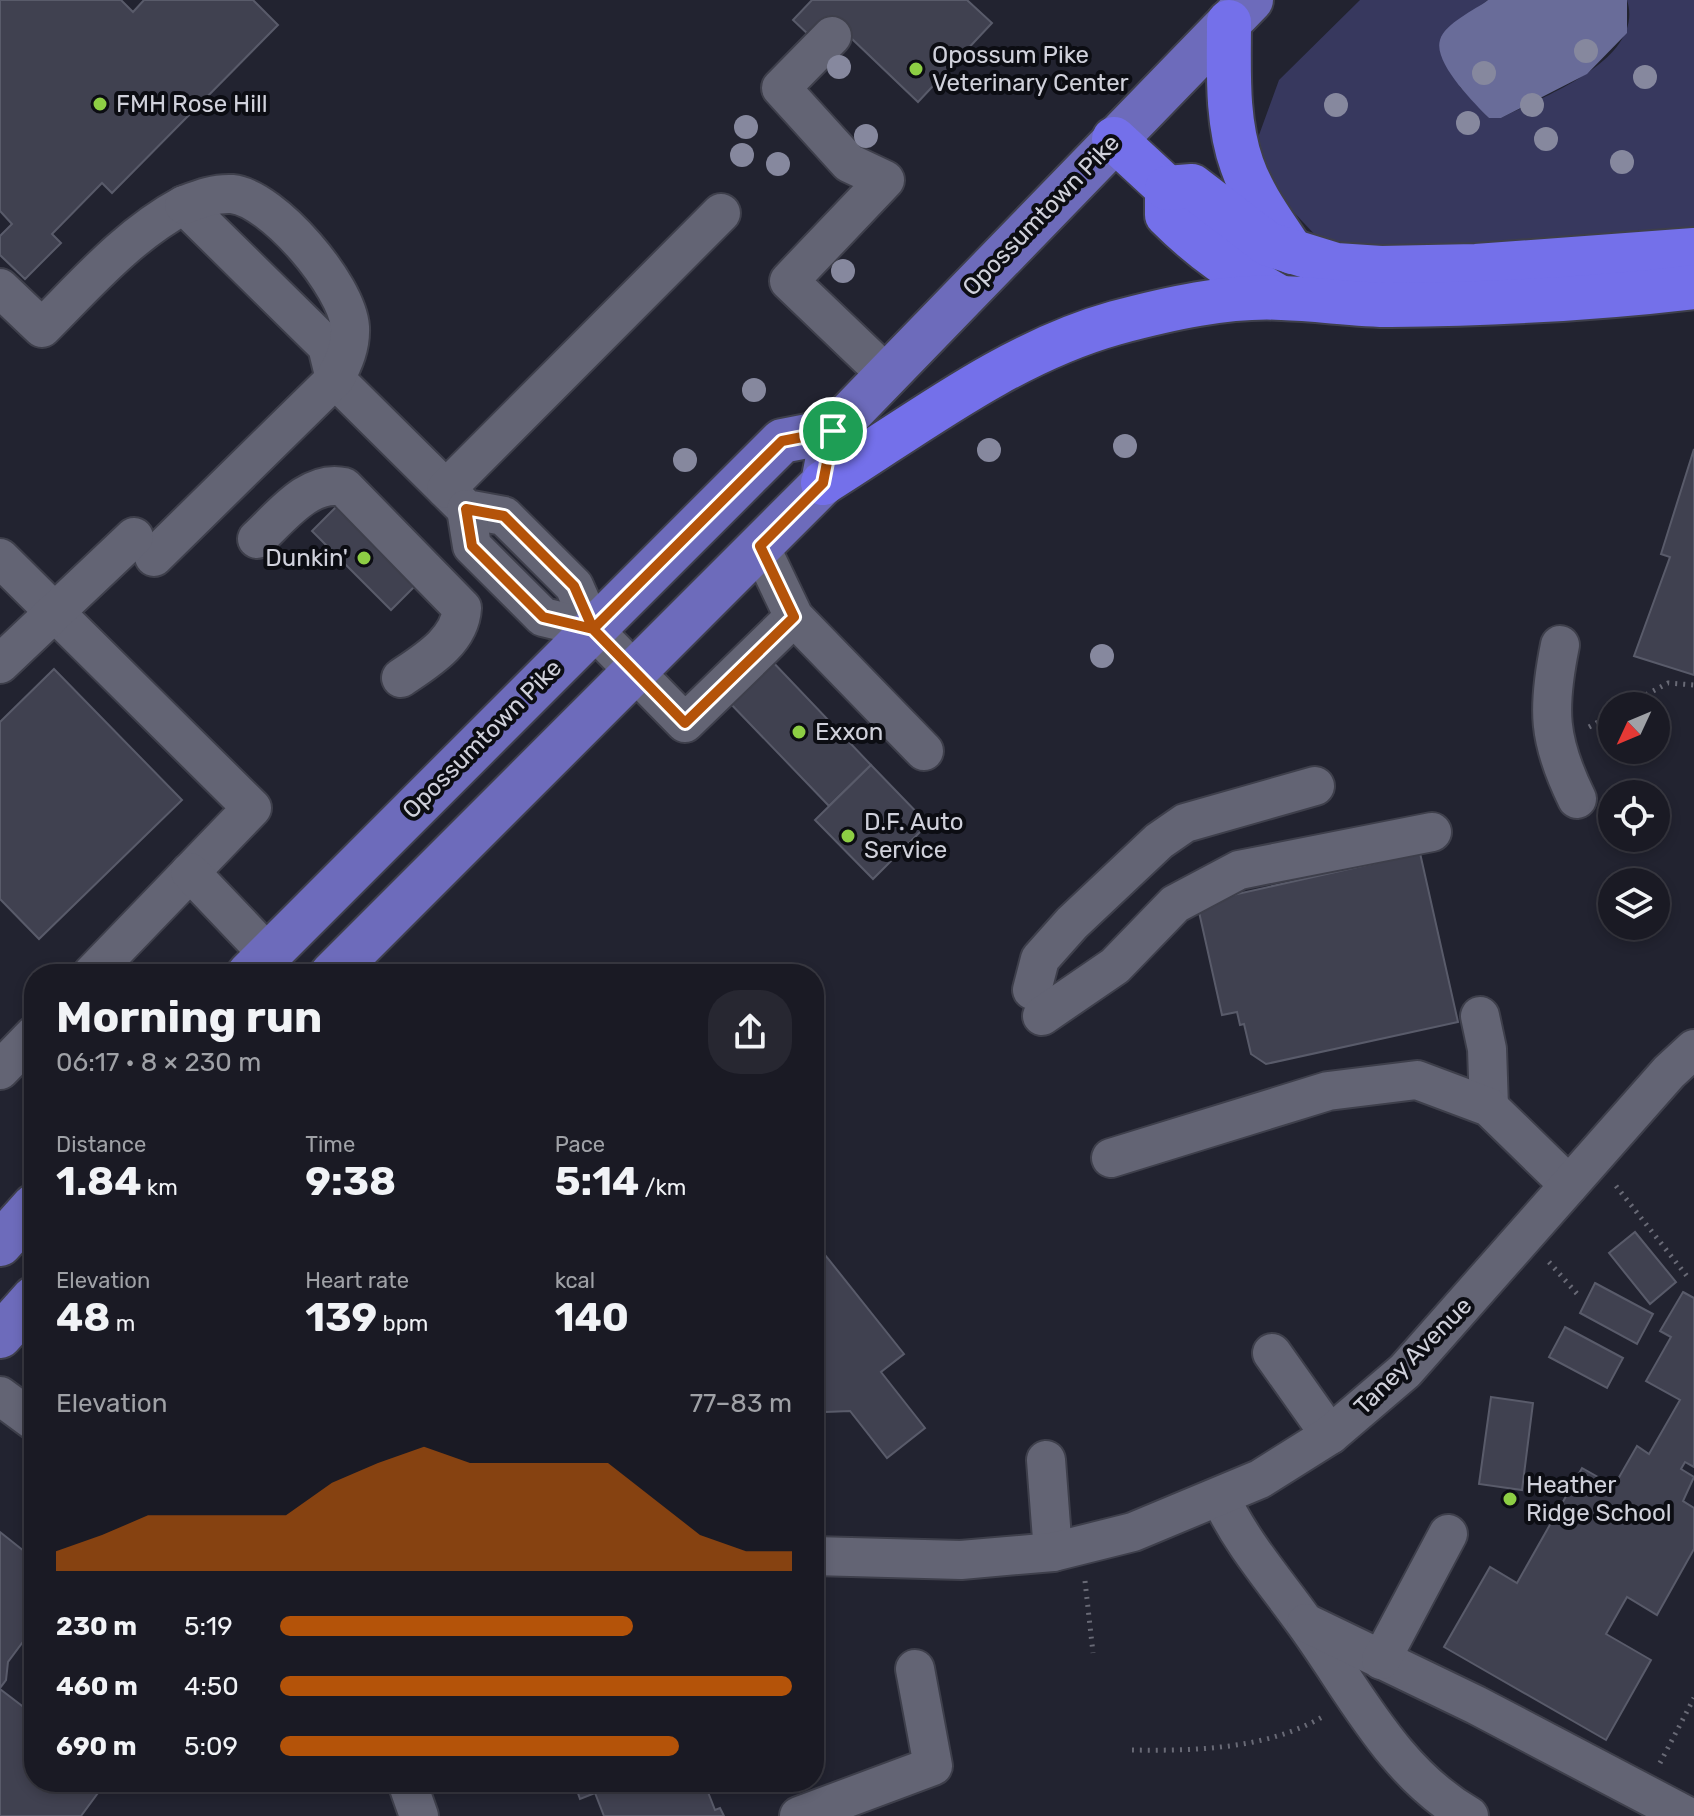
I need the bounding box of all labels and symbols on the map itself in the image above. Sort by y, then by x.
place label: Opossum Pike Veterinary Center [932,41,1129,97]
marker: Opossum Pike Veterinary Center [907,60,925,78]
place label: FMH Rose Hill [116,90,268,118]
marker: FMH Rose Hill [91,95,109,113]
street label: Opossumtown Pike [957,129,1125,301]
pin [799,397,867,465]
place label: Dunkin' [265,544,348,572]
marker: Dunkin' [355,549,373,567]
street label: Opossumtown Pike [397,654,567,824]
north arrow [1598,692,1670,764]
place label: Exxon [815,718,883,746]
marker: Exxon [790,723,808,741]
place label: D.F. Auto Service [864,808,963,864]
marker: D.F. Auto Service [839,827,857,845]
street label: Taney Avenue [1349,1292,1477,1420]
place label: Heather Ridge School [1526,1471,1672,1527]
marker: Heather Ridge School [1501,1490,1519,1508]

